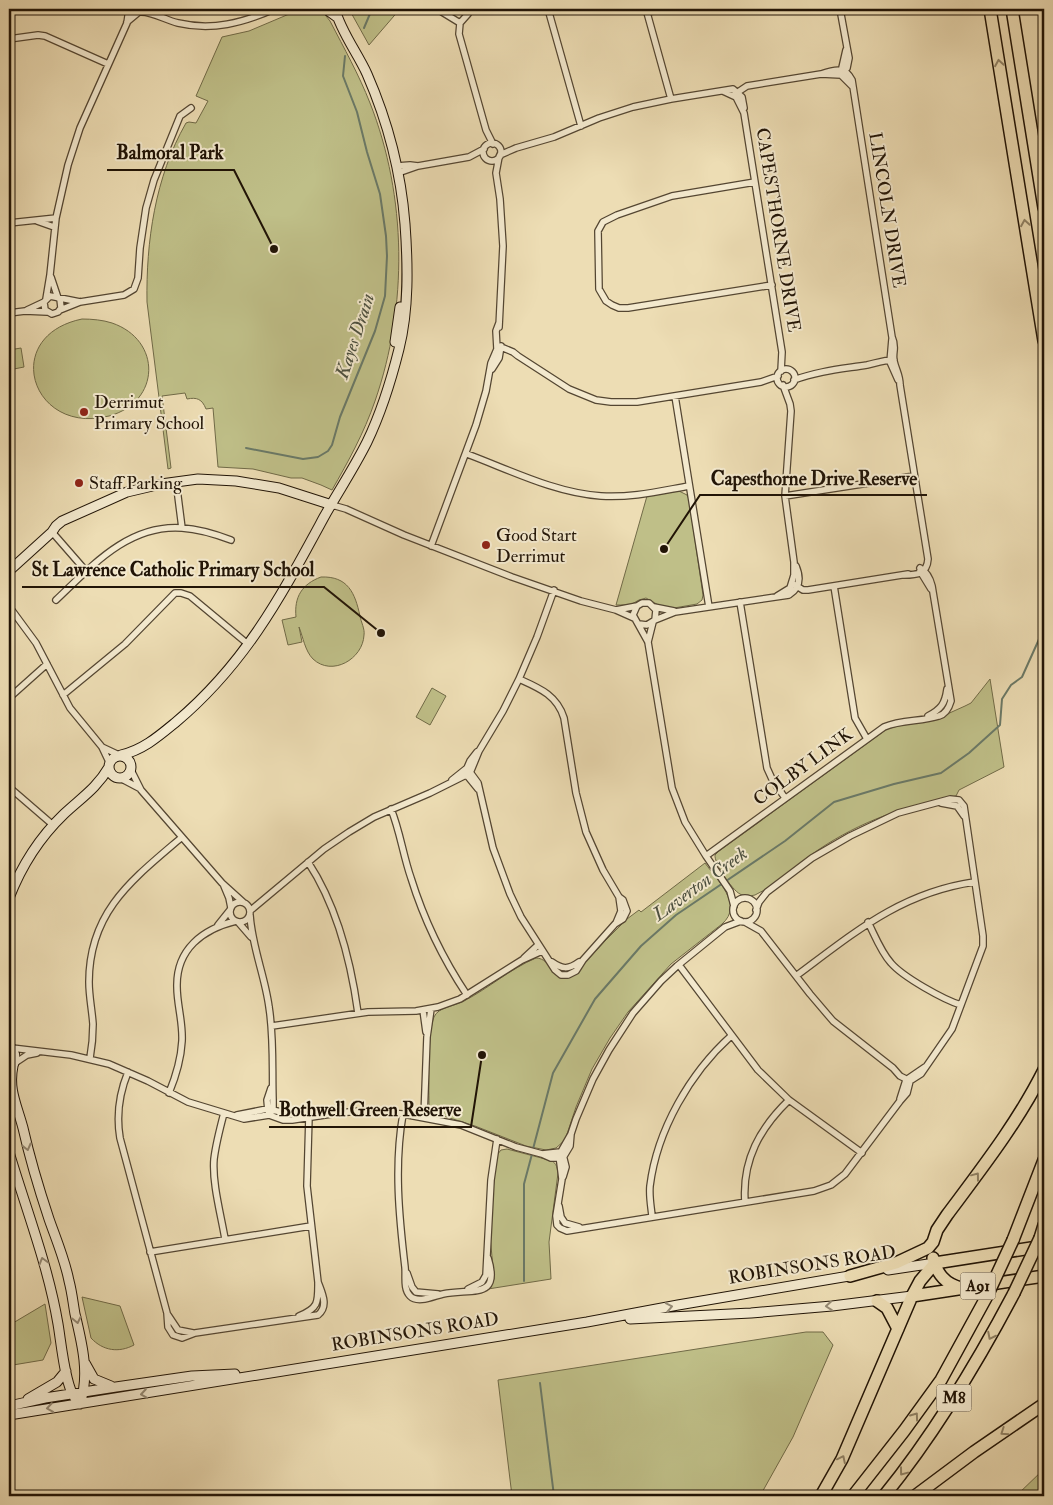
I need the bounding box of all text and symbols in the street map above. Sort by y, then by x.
one-way arrow [994,59,1005,67]
street label: CAPESTHORNE DRIVE [750,126,806,334]
street label: LINCOLN DRIVE [863,131,911,289]
callout: Balmoral Park [107,136,234,170]
text: Balmoral Park [116,141,225,165]
one-way arrow [1021,219,1031,228]
water label: Kayes Drain [330,290,380,382]
place label: Derrimut Primary School [94,391,205,435]
marker: Derrimut Primary School [78,406,90,418]
callout: Capesthorne Drive Reserve [700,461,927,495]
text: Capesthorne Drive Reserve [711,467,917,492]
place label: Staff Parking [89,472,183,495]
marker: Staff Parking [73,477,85,489]
place label: Good Start Derrimut [496,524,577,568]
marker: Good Start Derrimut [480,539,492,551]
callout: St Lawrence Catholic Primary School [22,553,324,587]
text: St Lawrence Catholic Primary School [32,558,315,583]
street label: COLBY LINK [749,723,858,811]
water label: Laverton Creek [647,842,752,927]
callout: Bothwell Green Reserve [269,1093,471,1127]
text: Bothwell Green Reserve [279,1098,461,1122]
one-way arrow [21,1143,32,1151]
one-way arrow [970,1172,979,1182]
street label: ROBINSONS ROAD [726,1240,898,1290]
one-way arrow [39,1257,49,1265]
road number: A91 [960,1272,996,1300]
one-way arrow [825,1301,833,1312]
one-way arrow [665,1302,674,1312]
street label: ROBINSONS ROAD [329,1307,501,1357]
one-way arrow [71,1315,81,1324]
one-way arrow [987,1331,997,1340]
road number: M8 [936,1385,972,1412]
one-way arrow [140,1388,148,1398]
one-way arrow [45,1403,54,1413]
one-way arrow [909,1413,917,1422]
one-way arrow [1000,1426,1010,1435]
one-way arrow [836,1455,846,1464]
one-way arrow [900,1466,909,1476]

